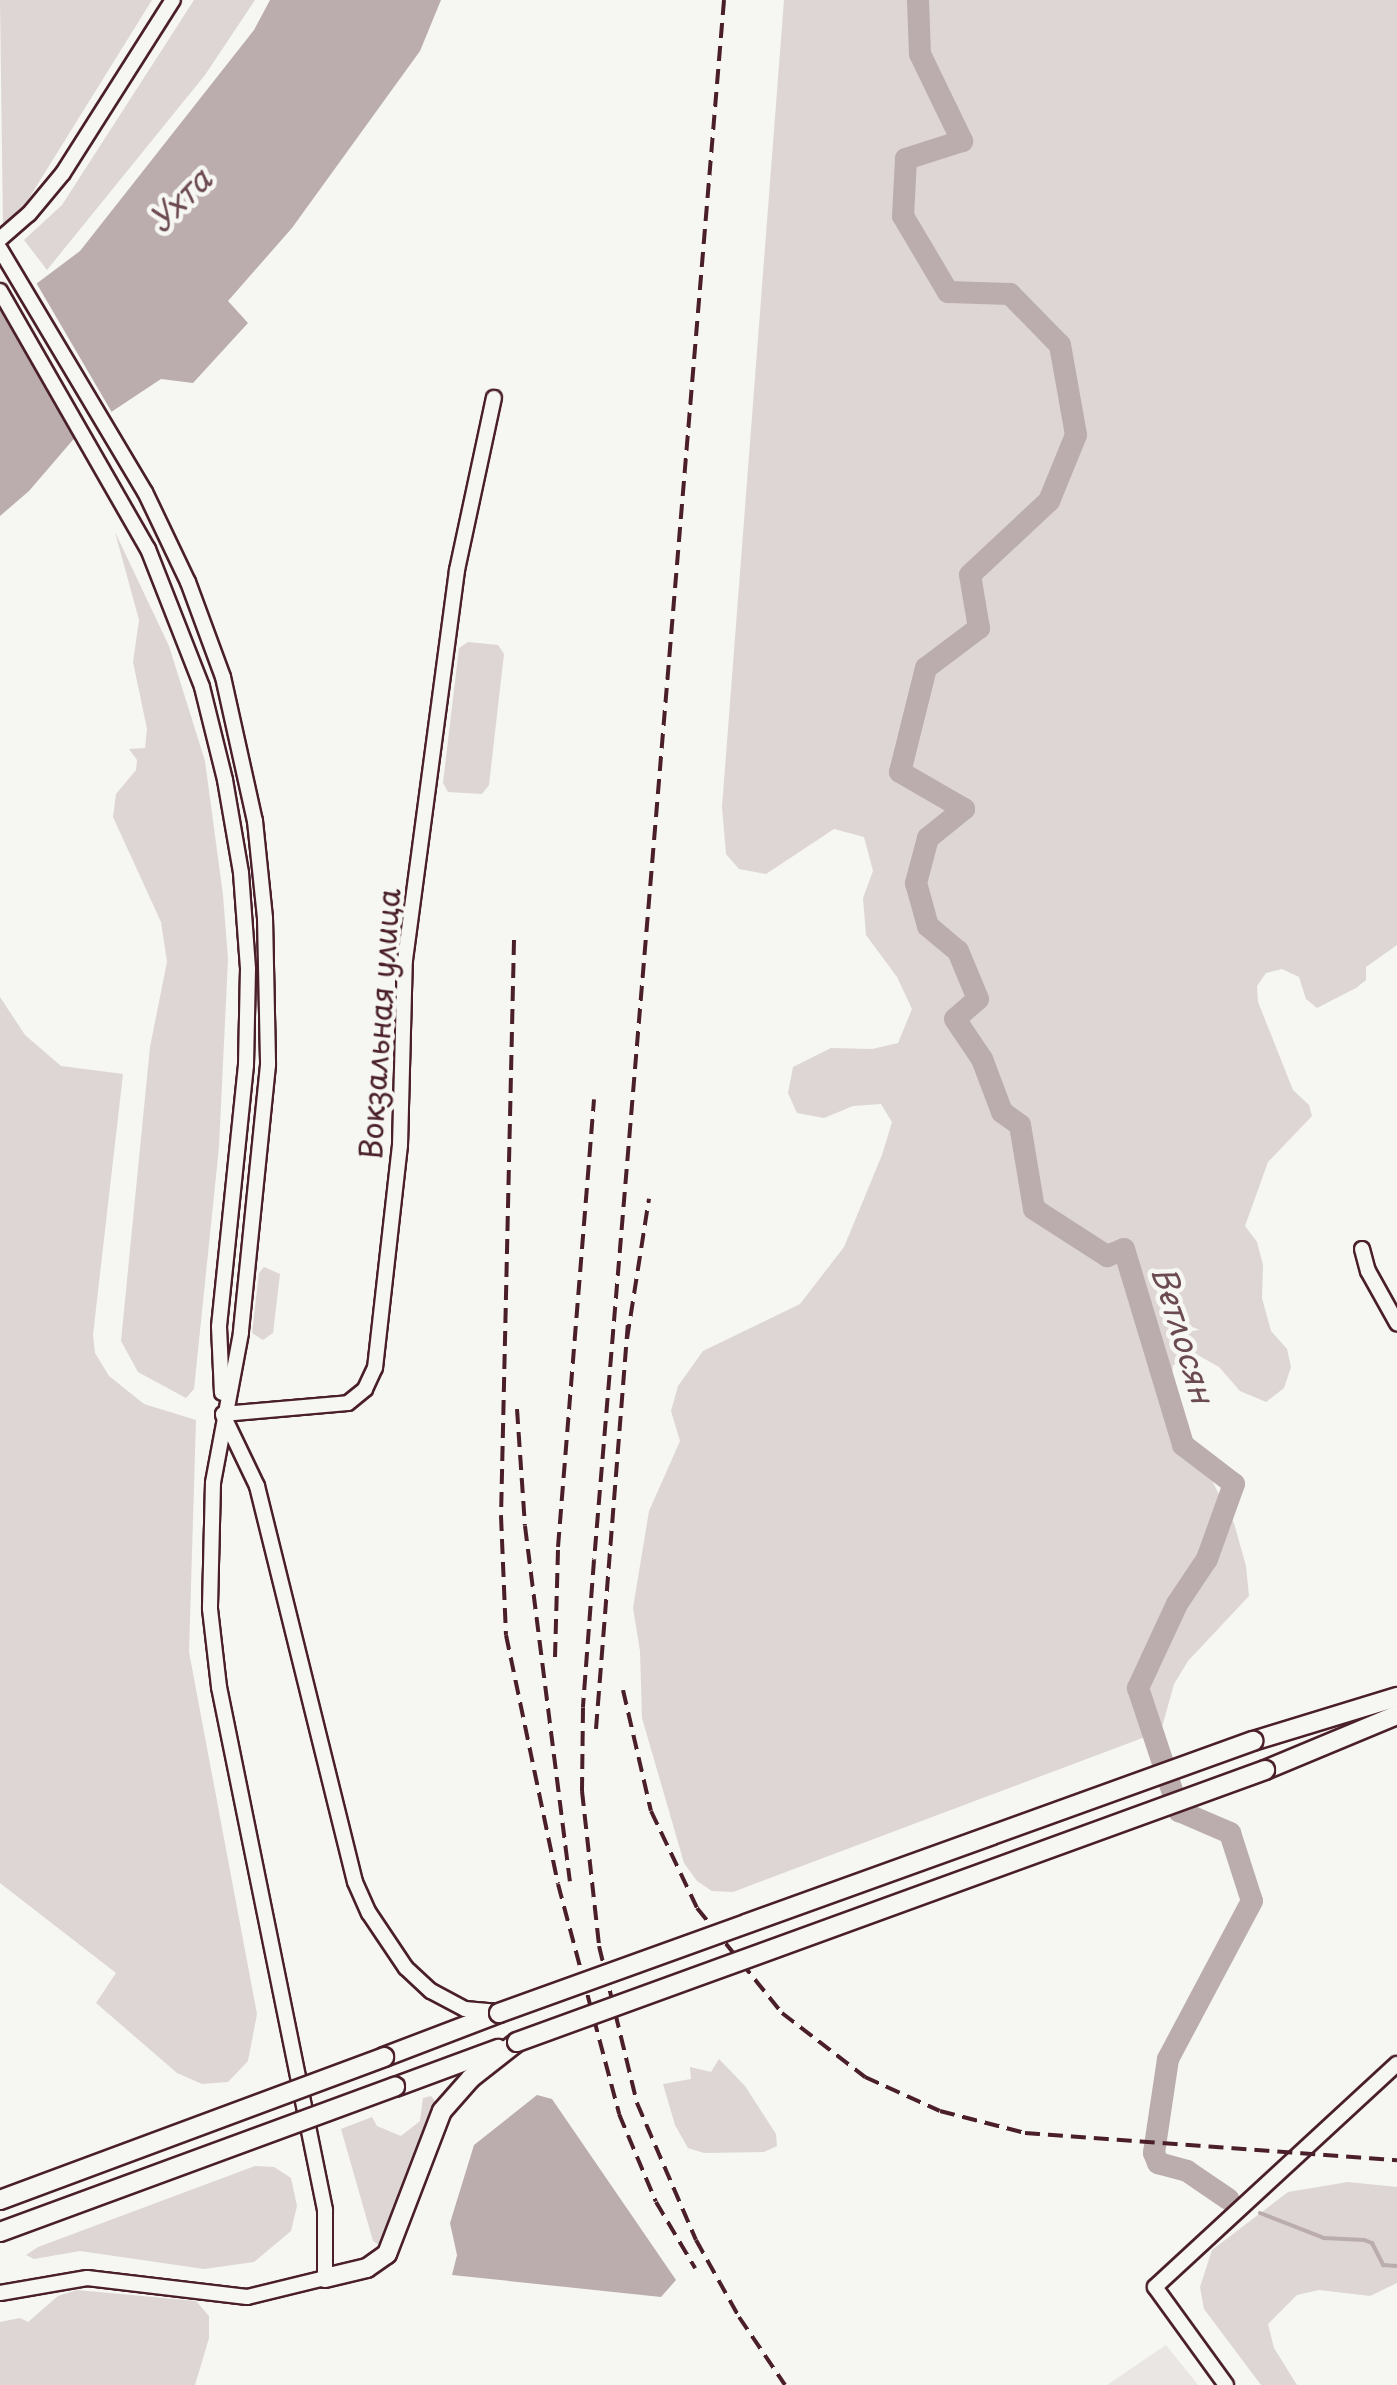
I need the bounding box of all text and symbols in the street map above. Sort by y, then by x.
water label: Ухта [140,160,218,238]
street label: Вокзальная улица [351,886,407,1162]
water label: Ветлосян [1145,1261,1223,1407]

